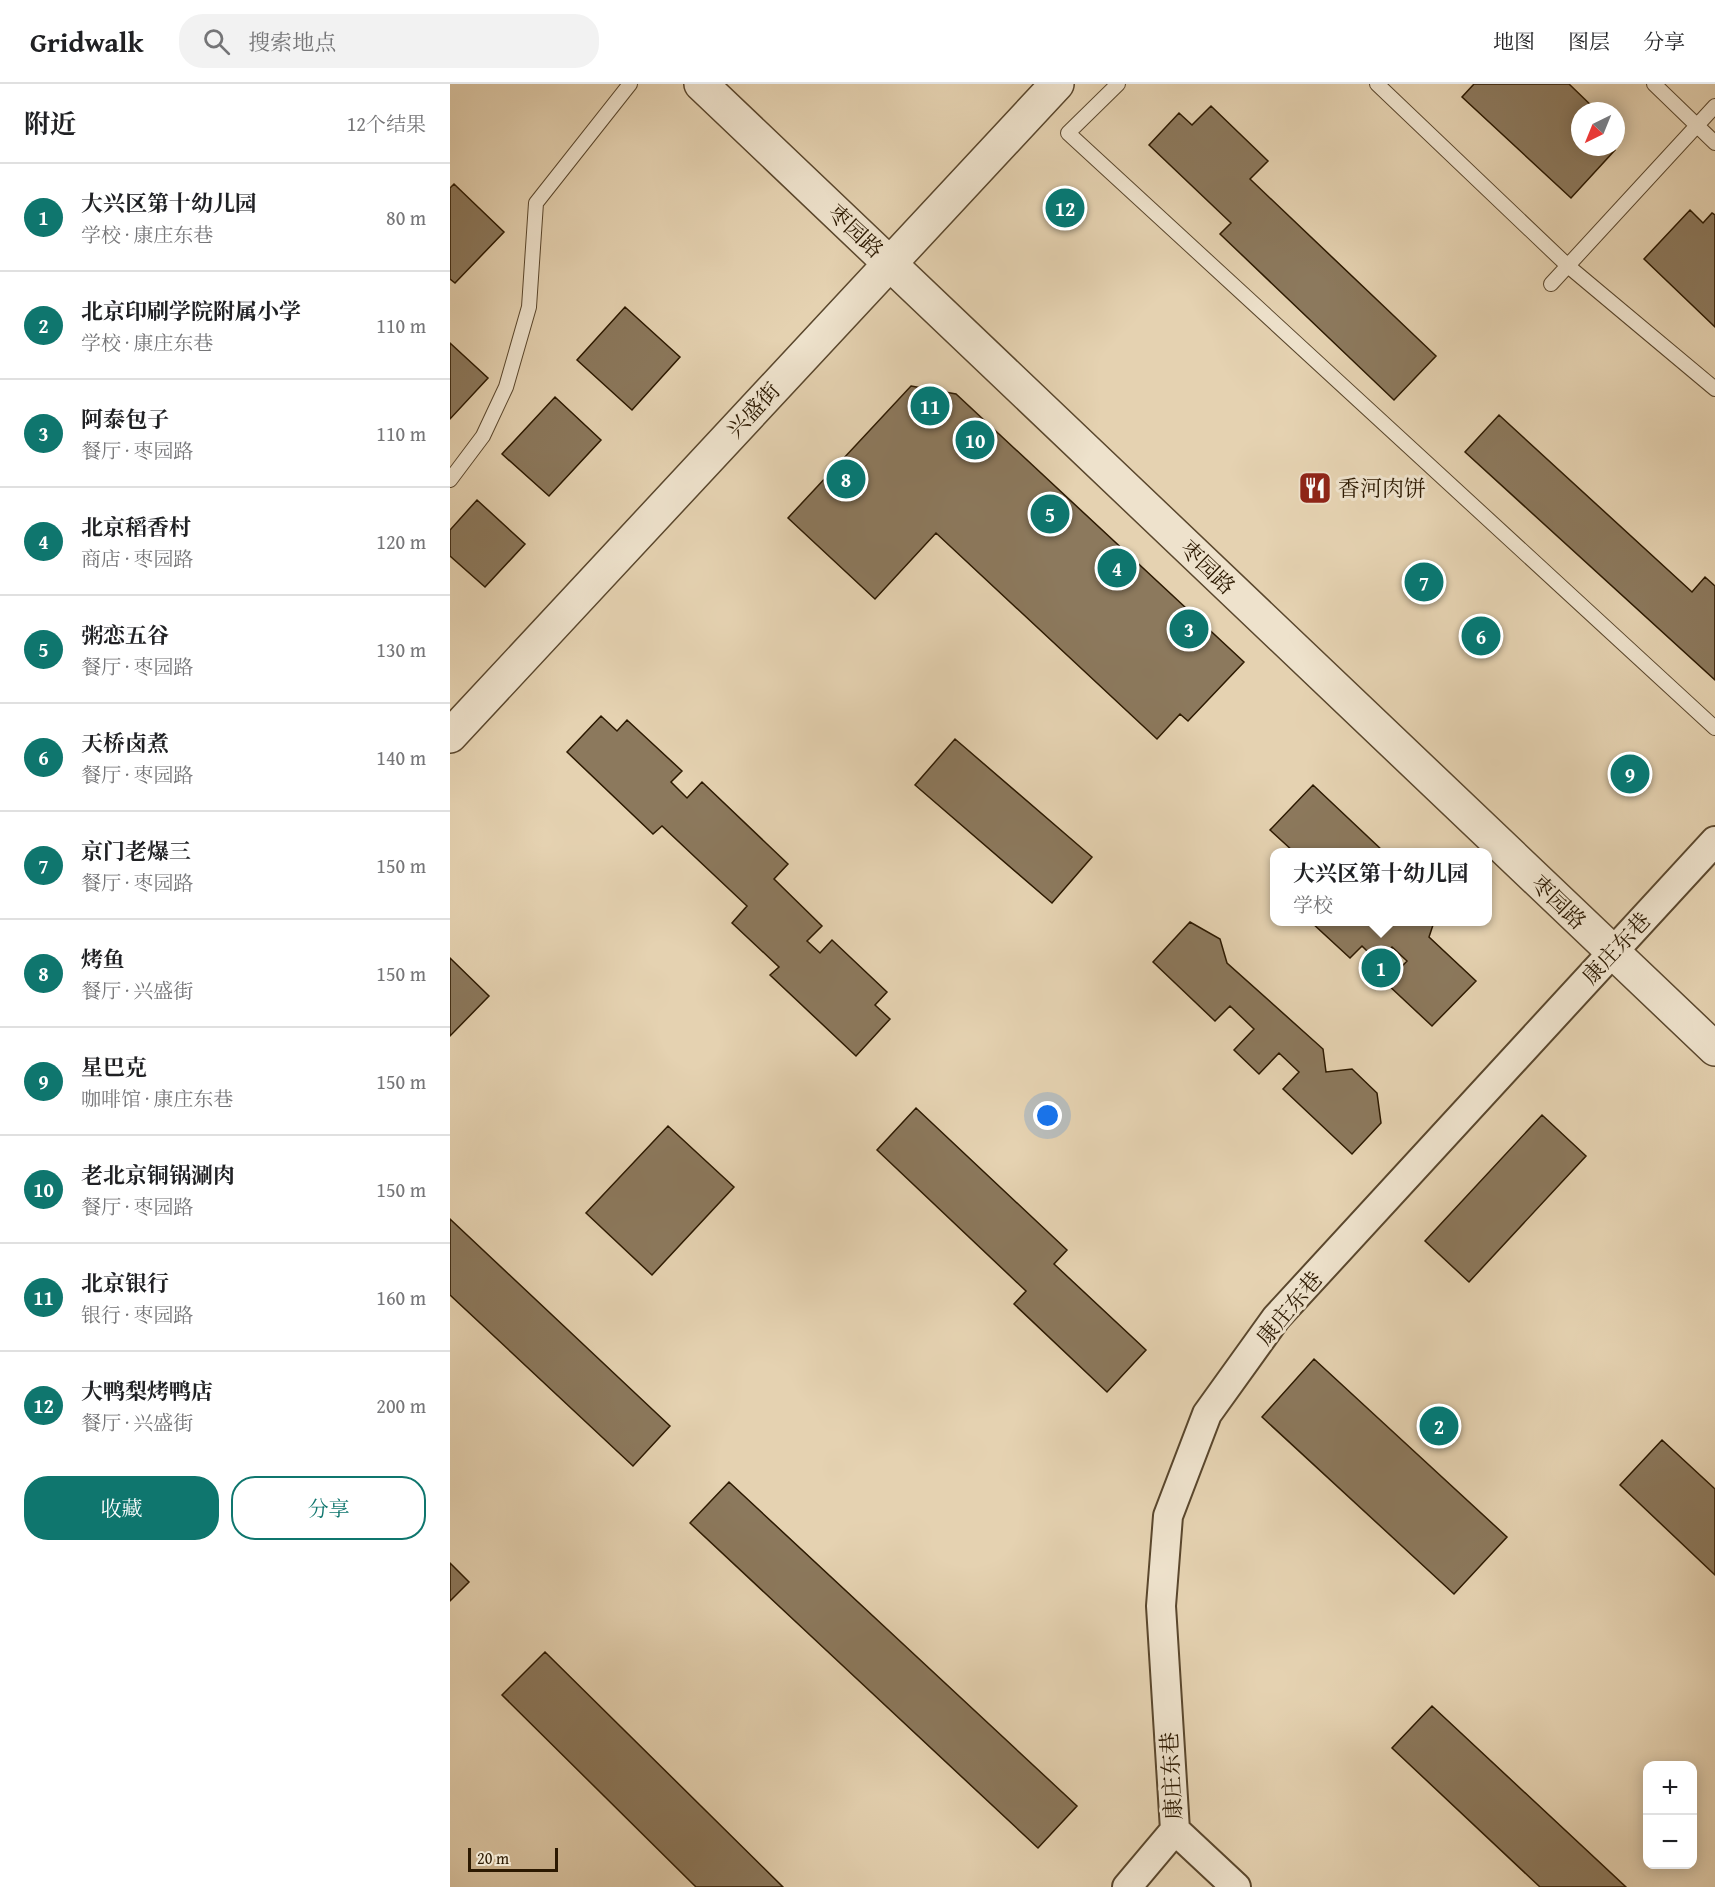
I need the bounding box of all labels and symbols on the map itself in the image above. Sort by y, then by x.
north arrow [1571,102,1625,156]
pin: 12 [1046,186,1084,230]
street label: 枣园路 [821,197,891,265]
street label: 兴盛街 [719,375,787,445]
pin: 11 [910,384,950,428]
pin: 10 [956,418,994,462]
pin: 8 [826,456,866,502]
restaurant icon: 香河肉饼 [1297,470,1333,506]
place label: 香河肉饼 [1338,472,1426,504]
pin: 5 [1030,492,1070,536]
street label: 枣园路 [1173,533,1243,601]
pin: 4 [1098,546,1136,590]
pin: 7 [1404,560,1444,604]
pin: 3 [1170,606,1208,652]
pin: 6 [1462,614,1500,658]
pin: 9 [1610,752,1650,796]
street label: 枣园路 [1524,868,1594,936]
street label: 康庄东巷 [1574,905,1658,991]
pin: 1 [1362,946,1400,990]
your location [1033,1101,1062,1130]
street label: 康庄东巷 [1248,1264,1330,1352]
pin: 2 [1420,1404,1458,1448]
street label: 康庄东巷 [1153,1731,1189,1821]
scale bar [468,1845,558,1872]

